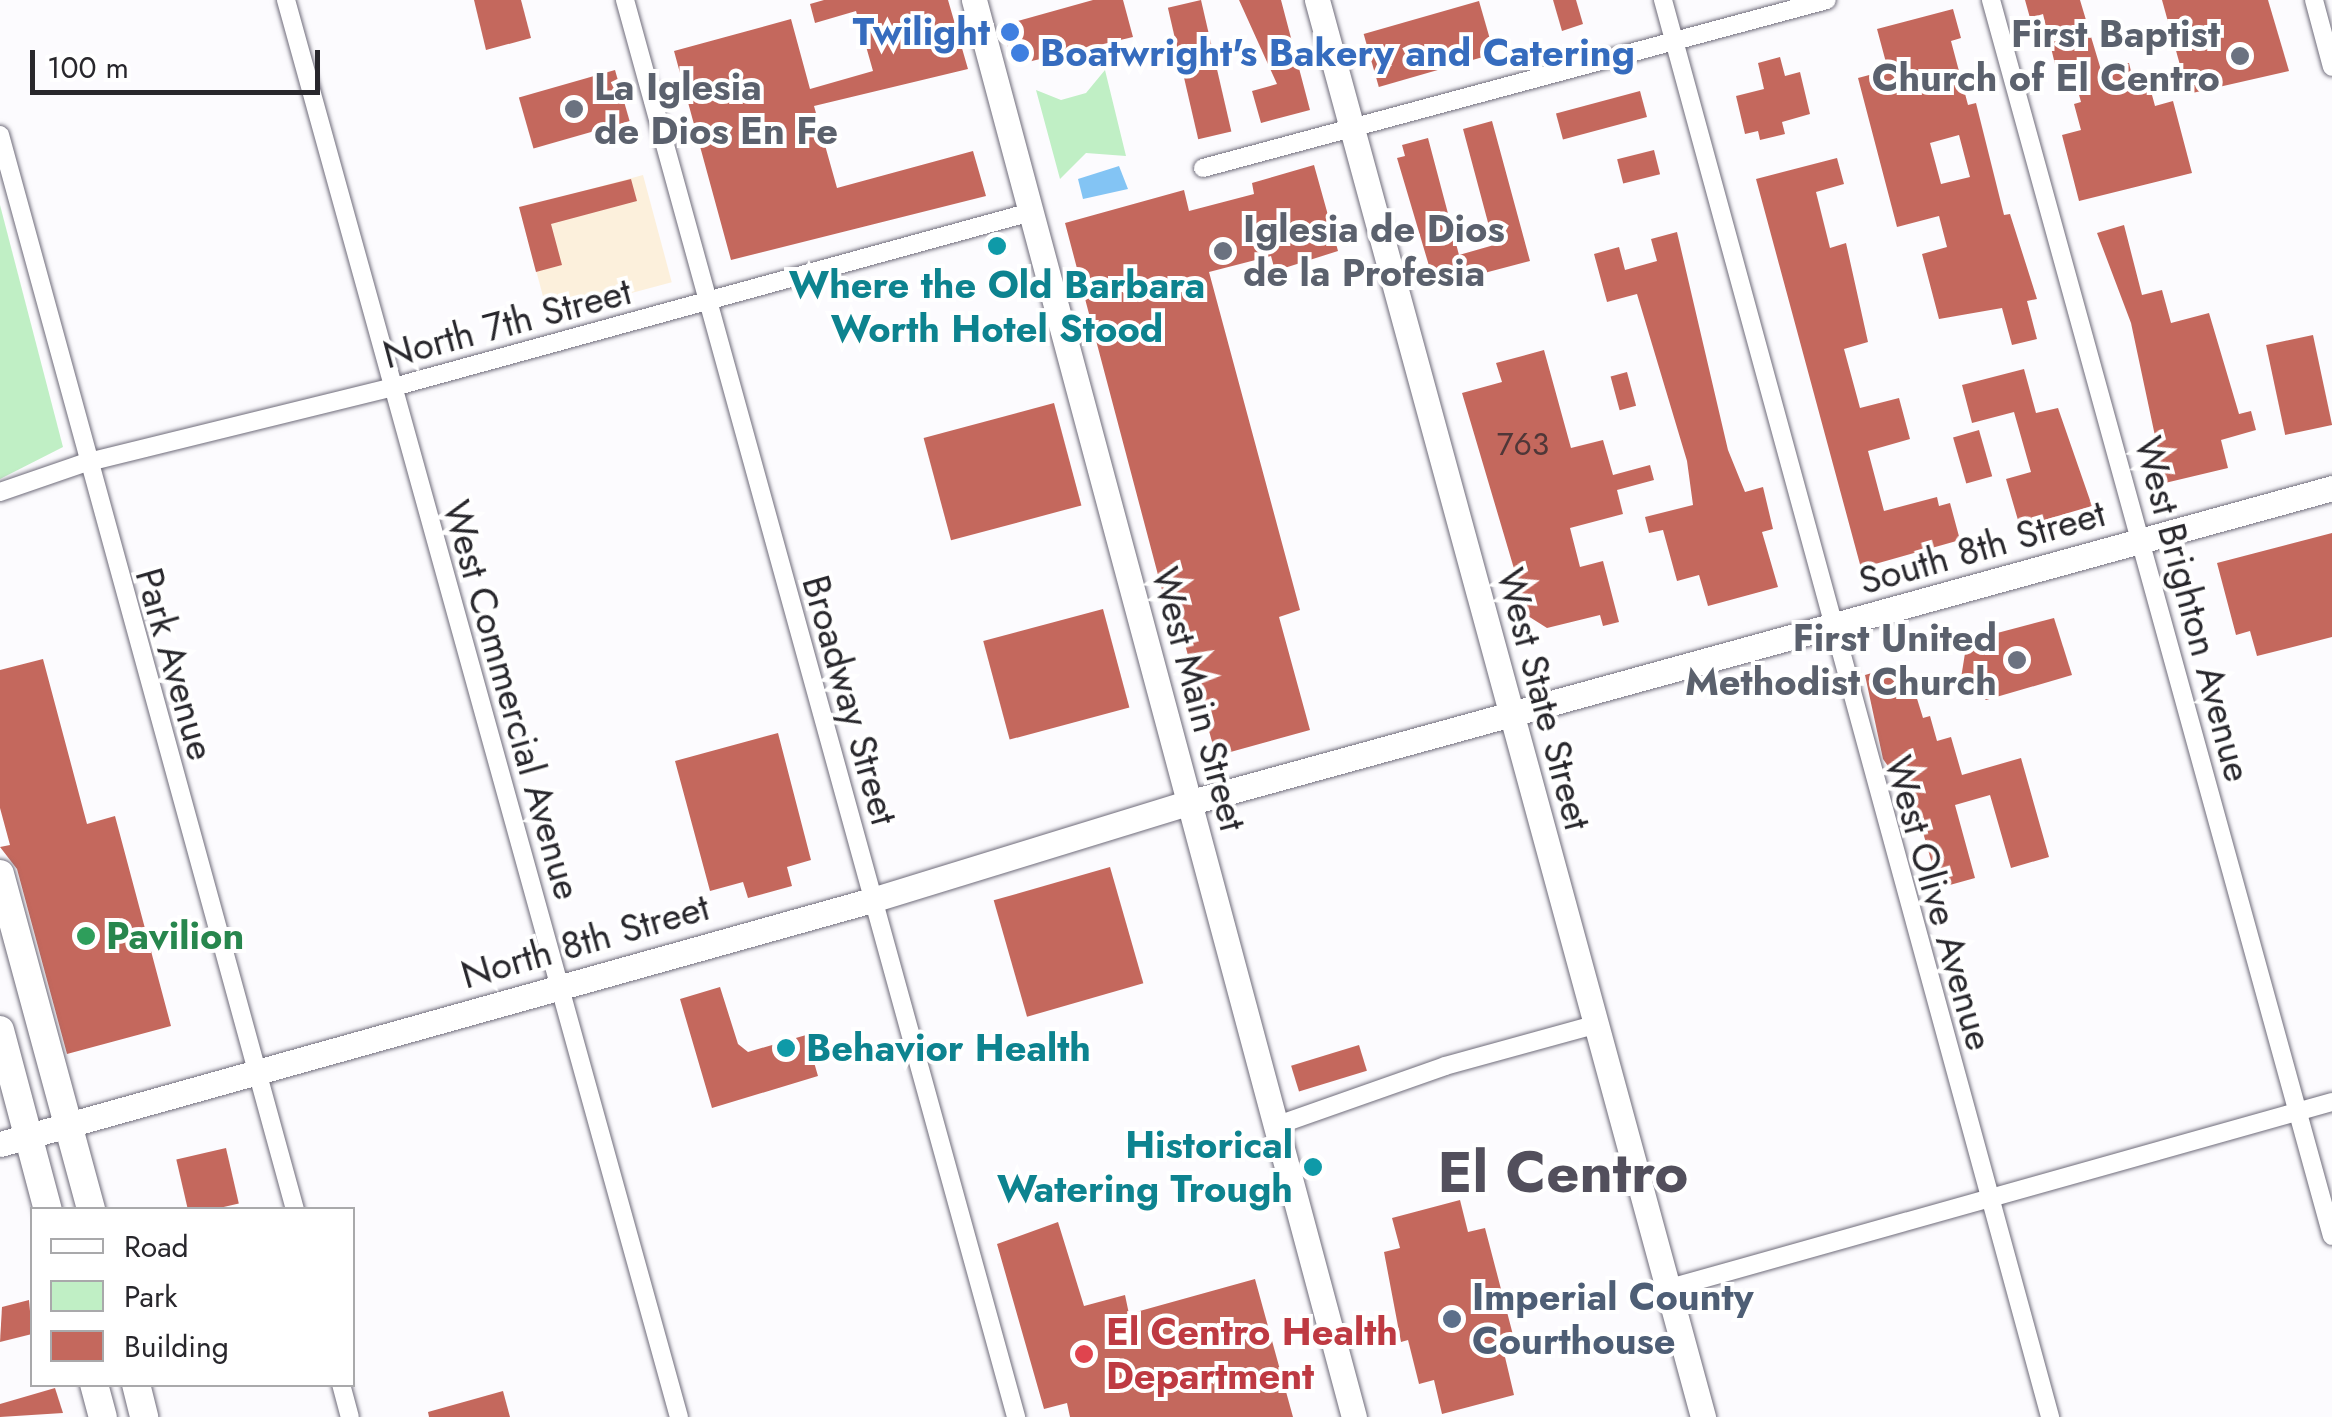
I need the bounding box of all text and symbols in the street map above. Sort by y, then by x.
place label: Twilight [853,9,990,55]
place label: First Baptist Church of El Centro [1872,11,2220,100]
marker: Twilight [999,21,1021,43]
scale bar [35,30,325,92]
place label: Boatwright's Bakery and Catering [1040,30,1635,76]
marker: Boatwright's Bakery and Catering [1009,42,1031,64]
marker: First Baptist Church of El Centro [2229,45,2251,67]
text: 100 m [47,46,129,89]
place label: La Iglesia de Dios En Fe [594,64,838,153]
marker: La Iglesia de Dios En Fe [563,98,585,120]
place label: Iglesia de Dios de la Profesia [1243,206,1505,296]
marker: Where the Old Barbara Worth Hotel Stood [986,235,1008,257]
marker: Iglesia de Dios de la Profesia [1212,240,1234,262]
place label: Where the Old Barbara Worth Hotel Stood [789,262,1205,352]
street label: North 7th Street [378,268,636,378]
house number: 763 [1497,425,1549,463]
street label: West Brighton Avenue [2125,432,2261,786]
street label: South 8th Street [1854,490,2110,604]
street label: West Commercial Avenue [433,495,591,905]
street label: West Main Street [1142,562,1256,836]
street label: Park Avenue [126,563,224,765]
street label: West State Street [1487,563,1601,835]
street label: Broadway Street [793,570,907,830]
place label: First United Methodist Church [1685,615,1997,704]
marker: First United Methodist Church [2006,649,2028,671]
street label: West Olive Avenue [1875,751,2003,1055]
street label: North 8th Street [456,884,714,998]
place label: Pavilion [106,913,244,959]
marker: Pavilion [75,925,97,947]
place label: Behavior Health [806,1025,1091,1071]
marker: Behavior Health [775,1037,797,1059]
place label: Historical Watering Trough [997,1122,1293,1212]
district label: El Centro [1438,1137,1688,1207]
marker: Historical Watering Trough [1302,1156,1324,1178]
legend [30,1207,355,1387]
text: Road [124,1225,189,1268]
place label: Imperial County Courthouse [1472,1274,1753,1364]
text: Park [124,1275,177,1318]
marker: Imperial County Courthouse [1441,1308,1463,1330]
place label: El Centro Health Department [1106,1309,1398,1398]
text: Building [124,1325,229,1368]
marker: El Centro Health Department [1071,1341,1097,1367]

